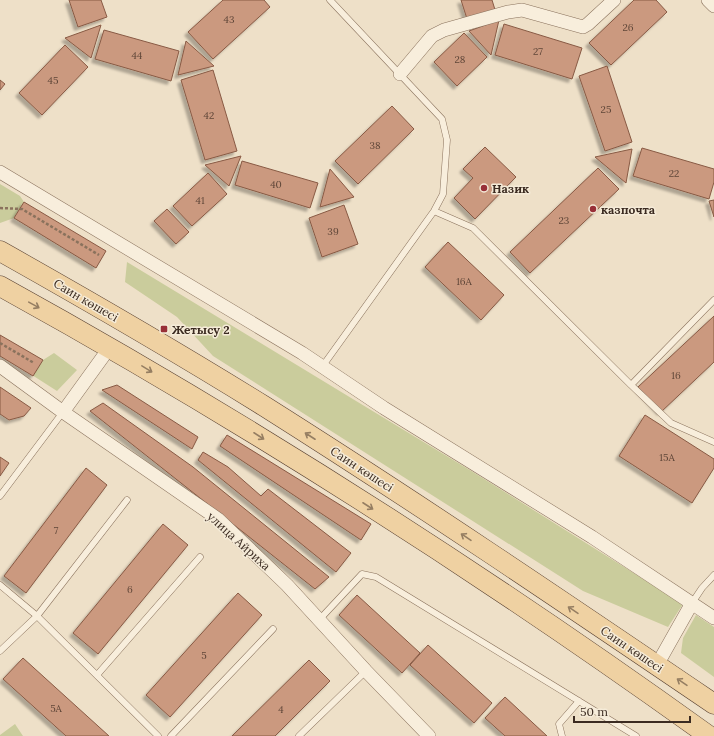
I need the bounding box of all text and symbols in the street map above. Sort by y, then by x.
house number: 43 [224,13,235,26]
house number: 26 [622,21,634,34]
house number: 27 [533,45,543,58]
house number: 44 [132,49,143,62]
house number: 28 [455,53,466,66]
house number: 45 [48,74,58,87]
house number: 25 [601,103,611,116]
house number: 42 [204,109,214,122]
house number: 38 [369,139,381,152]
house number: 22 [669,167,679,180]
house number: 40 [270,178,282,191]
place label: Назик [492,181,529,196]
marker: Назик [479,183,489,193]
house number: 41 [195,194,205,207]
place label: казпочта [601,202,656,217]
marker: казпочта [588,204,598,214]
house number: 23 [559,214,570,227]
house number: 39 [327,225,339,238]
street label: Саин көшесі [51,275,121,325]
house number: 16А [456,275,473,288]
one-way arrow [28,302,40,309]
place label: Жетысу 2 [172,322,230,337]
marker: Жетысу 2 [159,324,169,334]
one-way arrow [141,365,152,373]
house number: 16 [671,369,681,382]
one-way arrow [304,431,316,439]
one-way arrow [253,432,264,440]
street label: Саин көшесі [328,443,396,495]
house number: 15А [659,451,675,464]
one-way arrow [362,503,374,511]
street label: улица Айриха [204,509,274,573]
house number: 7 [54,524,59,537]
one-way arrow [461,533,472,541]
house number: 6 [127,583,133,596]
one-way arrow [568,606,579,614]
street label: Саин көшесі [598,623,666,675]
house number: 5 [201,649,207,662]
one-way arrow [677,678,688,686]
scale bar [574,698,690,724]
house number: 5А [50,702,63,715]
house number: 4 [278,703,284,716]
text: 50 m [580,704,608,719]

